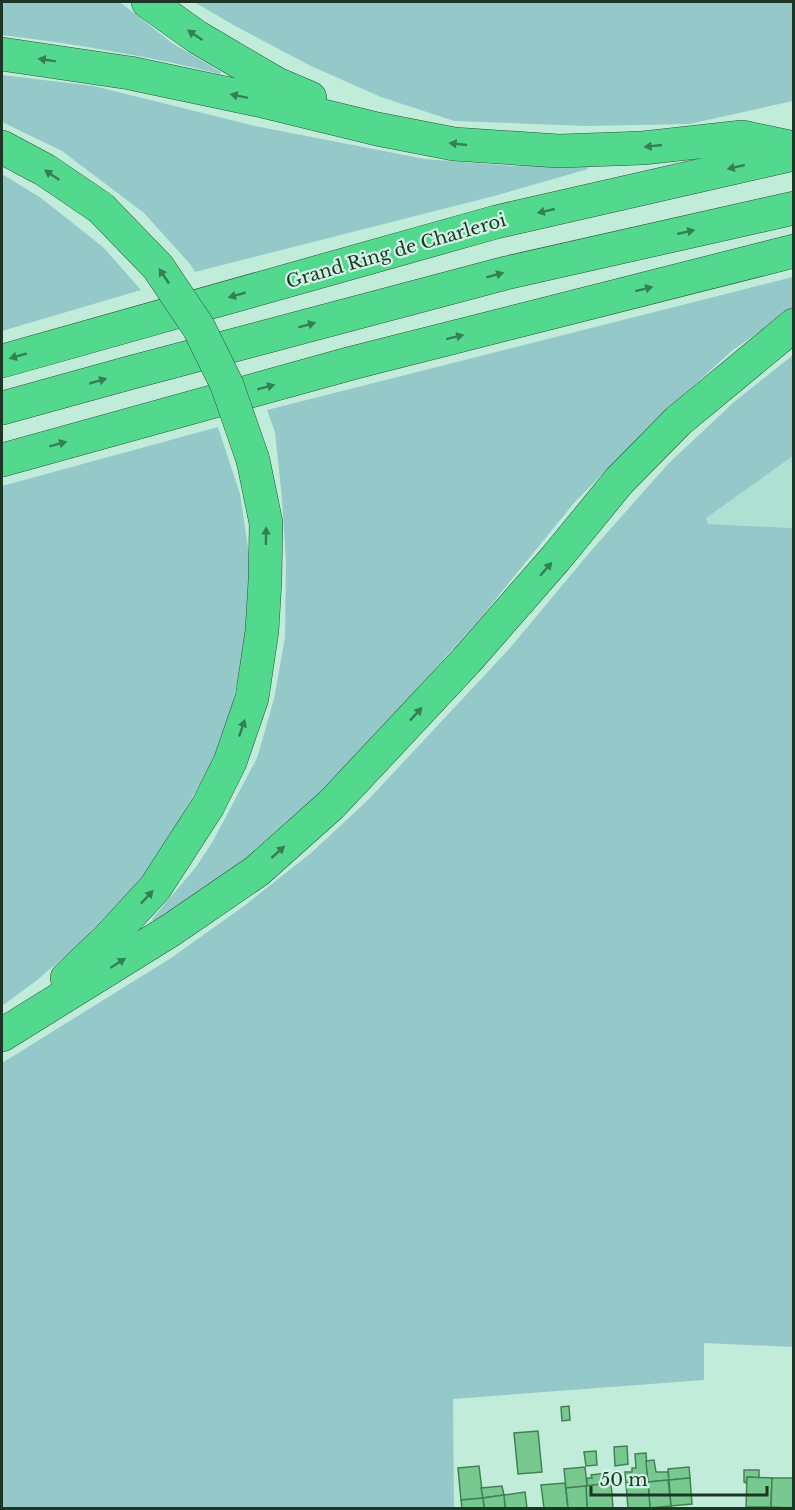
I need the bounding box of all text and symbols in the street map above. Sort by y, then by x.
one-way arrow [187,30,203,41]
one-way arrow [38,55,57,64]
one-way arrow [229,91,248,100]
one-way arrow [449,139,468,149]
one-way arrow [643,142,662,151]
one-way arrow [727,163,746,172]
one-way arrow [45,169,61,181]
one-way arrow [537,206,556,216]
street label: Grand Ring de Charleroi [283,209,509,293]
one-way arrow [676,227,695,237]
one-way arrow [158,268,170,284]
one-way arrow [486,270,505,280]
one-way arrow [635,284,653,293]
one-way arrow [228,291,246,300]
one-way arrow [298,320,316,330]
one-way arrow [445,331,464,341]
one-way arrow [9,352,27,361]
one-way arrow [89,376,107,385]
one-way arrow [257,381,275,391]
one-way arrow [49,439,67,448]
one-way arrow [261,527,271,546]
one-way arrow [540,561,553,577]
one-way arrow [409,707,422,722]
one-way arrow [237,719,247,737]
one-way arrow [270,846,285,859]
one-way arrow [139,891,153,905]
one-way arrow [110,957,127,968]
scale bar [591,1459,766,1497]
text: 50 m [600,1469,648,1491]

